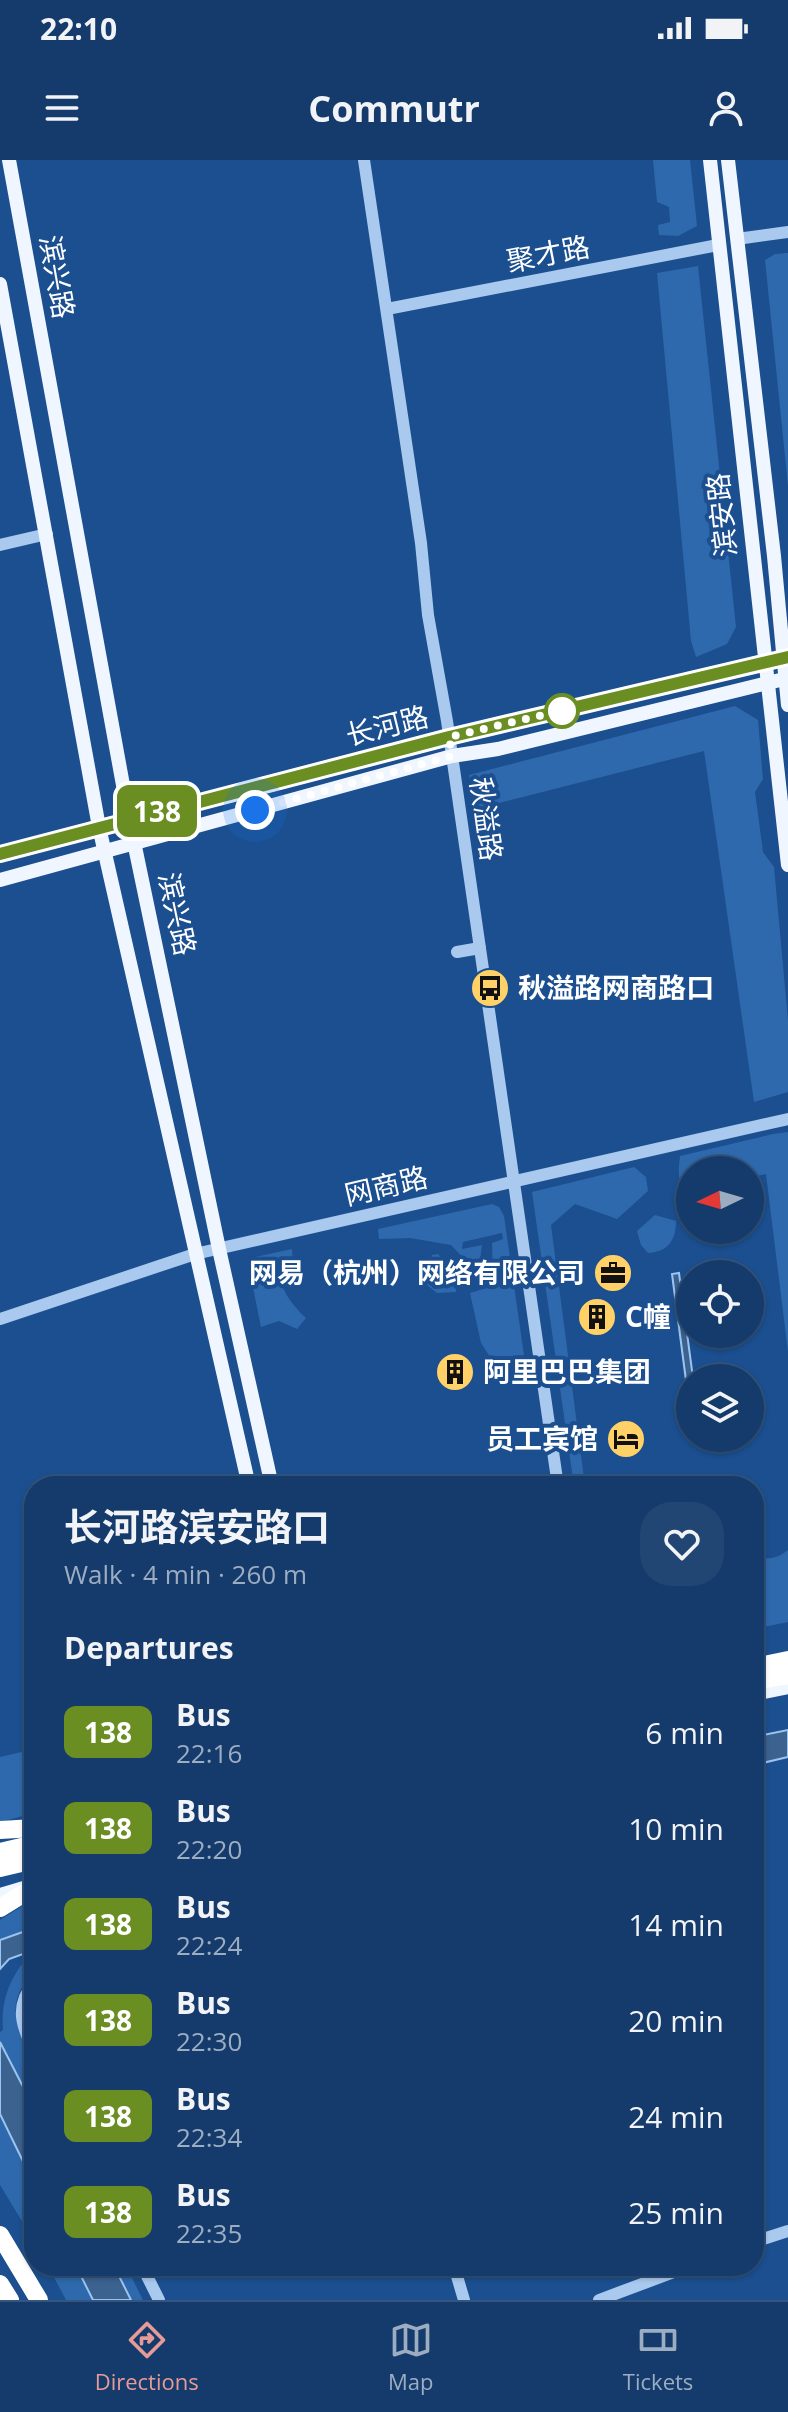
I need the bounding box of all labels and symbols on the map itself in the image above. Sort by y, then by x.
street label: 聚才路 [503,226,593,280]
street label: 滨兴路 [32,232,84,321]
street label: 滨安路 [698,471,744,559]
unlabelled marker [545,694,579,728]
street label: 长河路 [341,696,432,754]
street label: 秋溢路 [462,775,512,863]
line badge: 138 [111,785,203,837]
your location [235,790,275,830]
street label: 滨兴路 [151,869,205,959]
bus stop icon: 秋溢路网商路口 [469,967,511,1009]
place label: 秋溢路网商路口 [518,968,714,1006]
north arrow [676,1156,764,1244]
street label: 网商路 [341,1157,431,1213]
office icon: 网易（杭州）网络有限公司 [592,1252,634,1294]
place label: 网易（杭州）网络有限公司 [249,1253,585,1291]
building icon: C幢 [576,1296,618,1338]
place label: C幢 [625,1297,671,1335]
building icon: 阿里巴巴集团 [434,1351,476,1393]
place label: 阿里巴巴集团 [483,1352,651,1390]
hotel icon: 员工宾馆 [605,1418,647,1460]
place label: 员工宾馆 [486,1419,598,1457]

